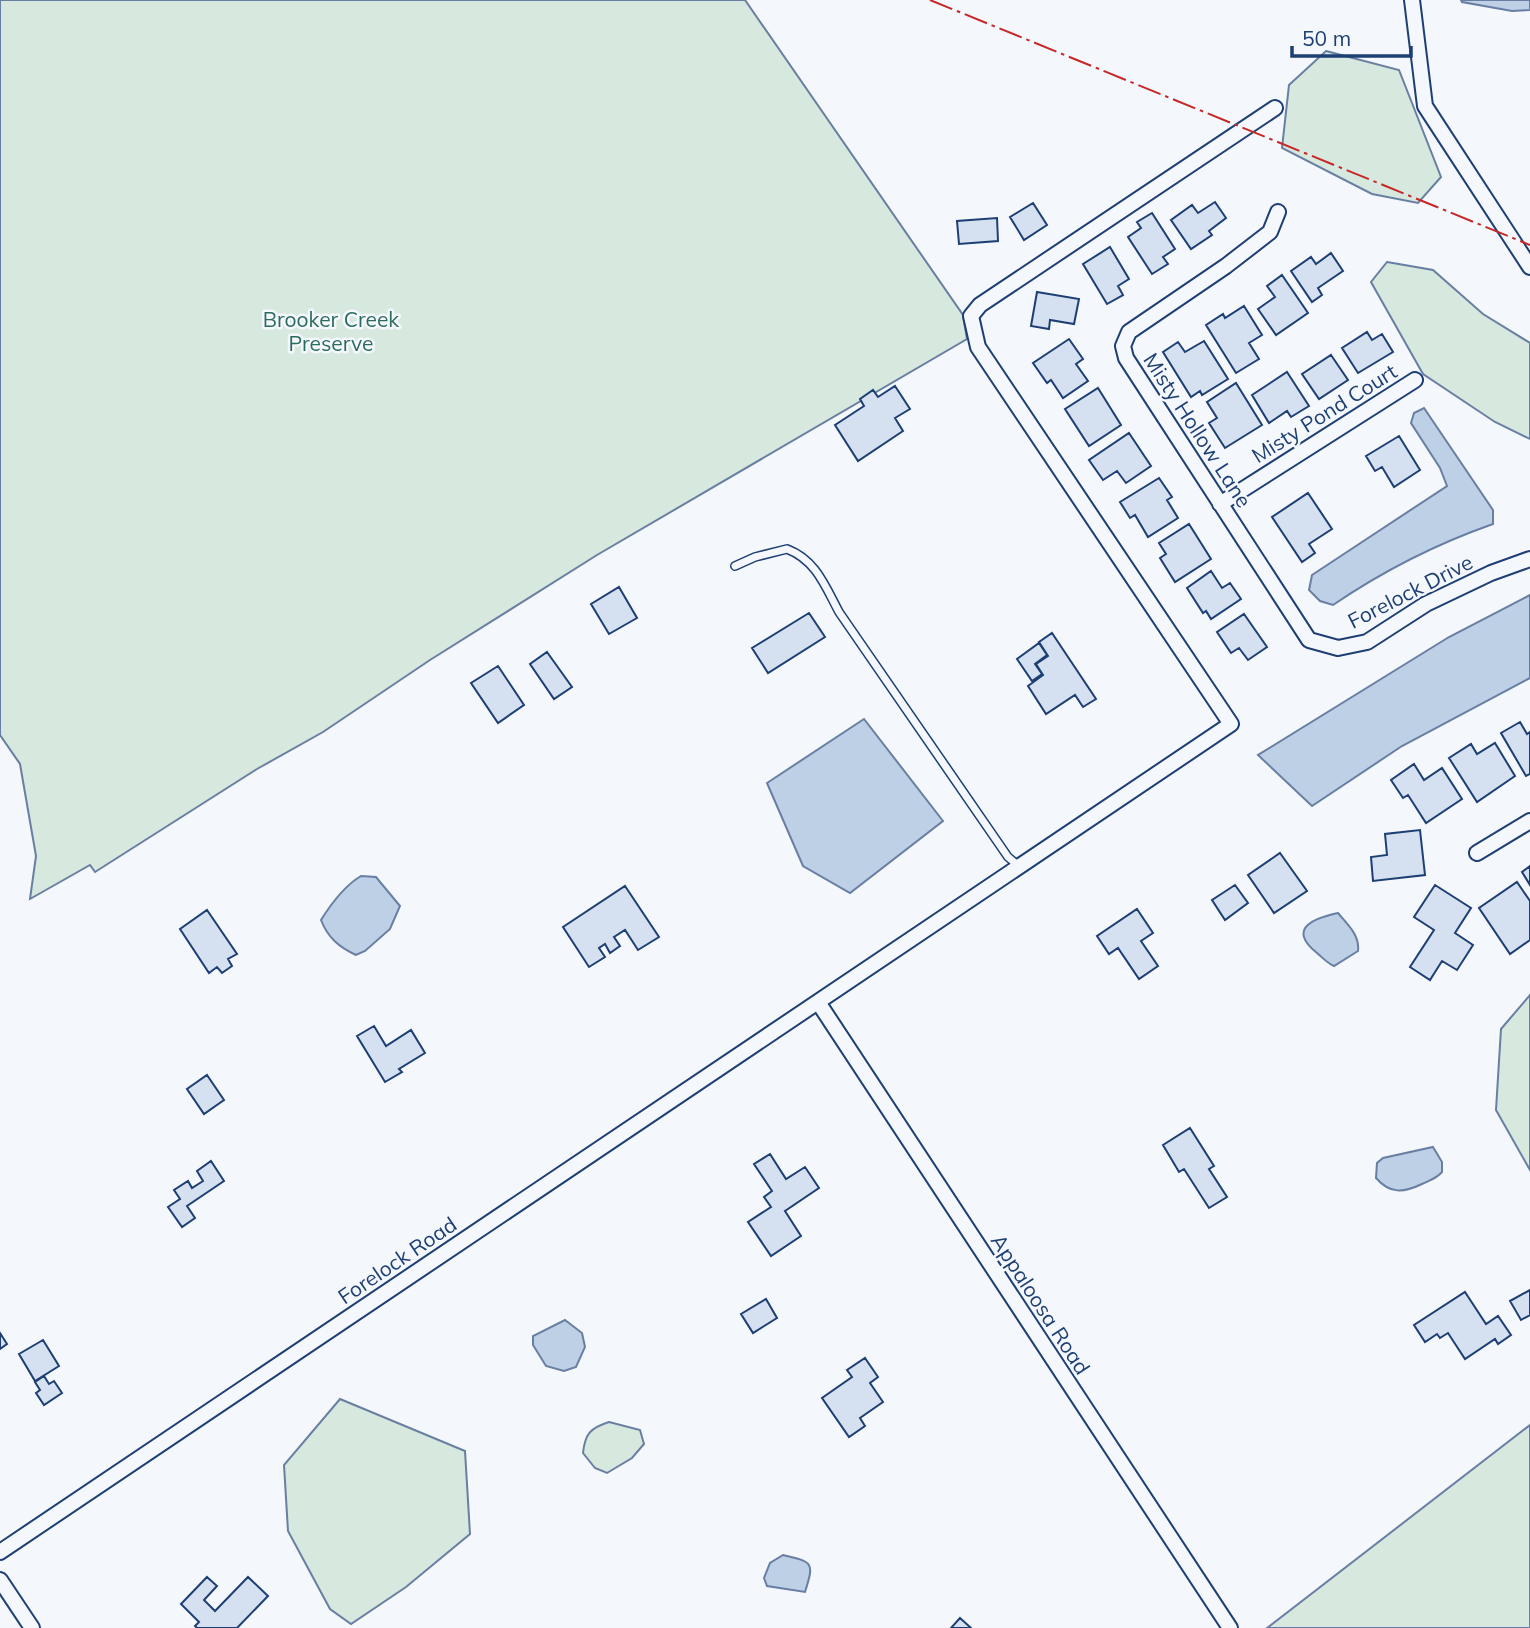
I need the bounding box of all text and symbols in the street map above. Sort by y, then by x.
scale bar [1292,14,1411,58]
text: 50 m [1302,25,1351,51]
park label: Brooker Creek Preserve [263,306,399,356]
street label: Misty Hollow Lane [1138,348,1258,512]
street label: Misty Pond Court [1247,358,1401,468]
street label: Forelock Drive [1343,548,1477,634]
street label: Forelock Road [333,1211,461,1309]
street label: Appaloosa Road [986,1229,1096,1379]

